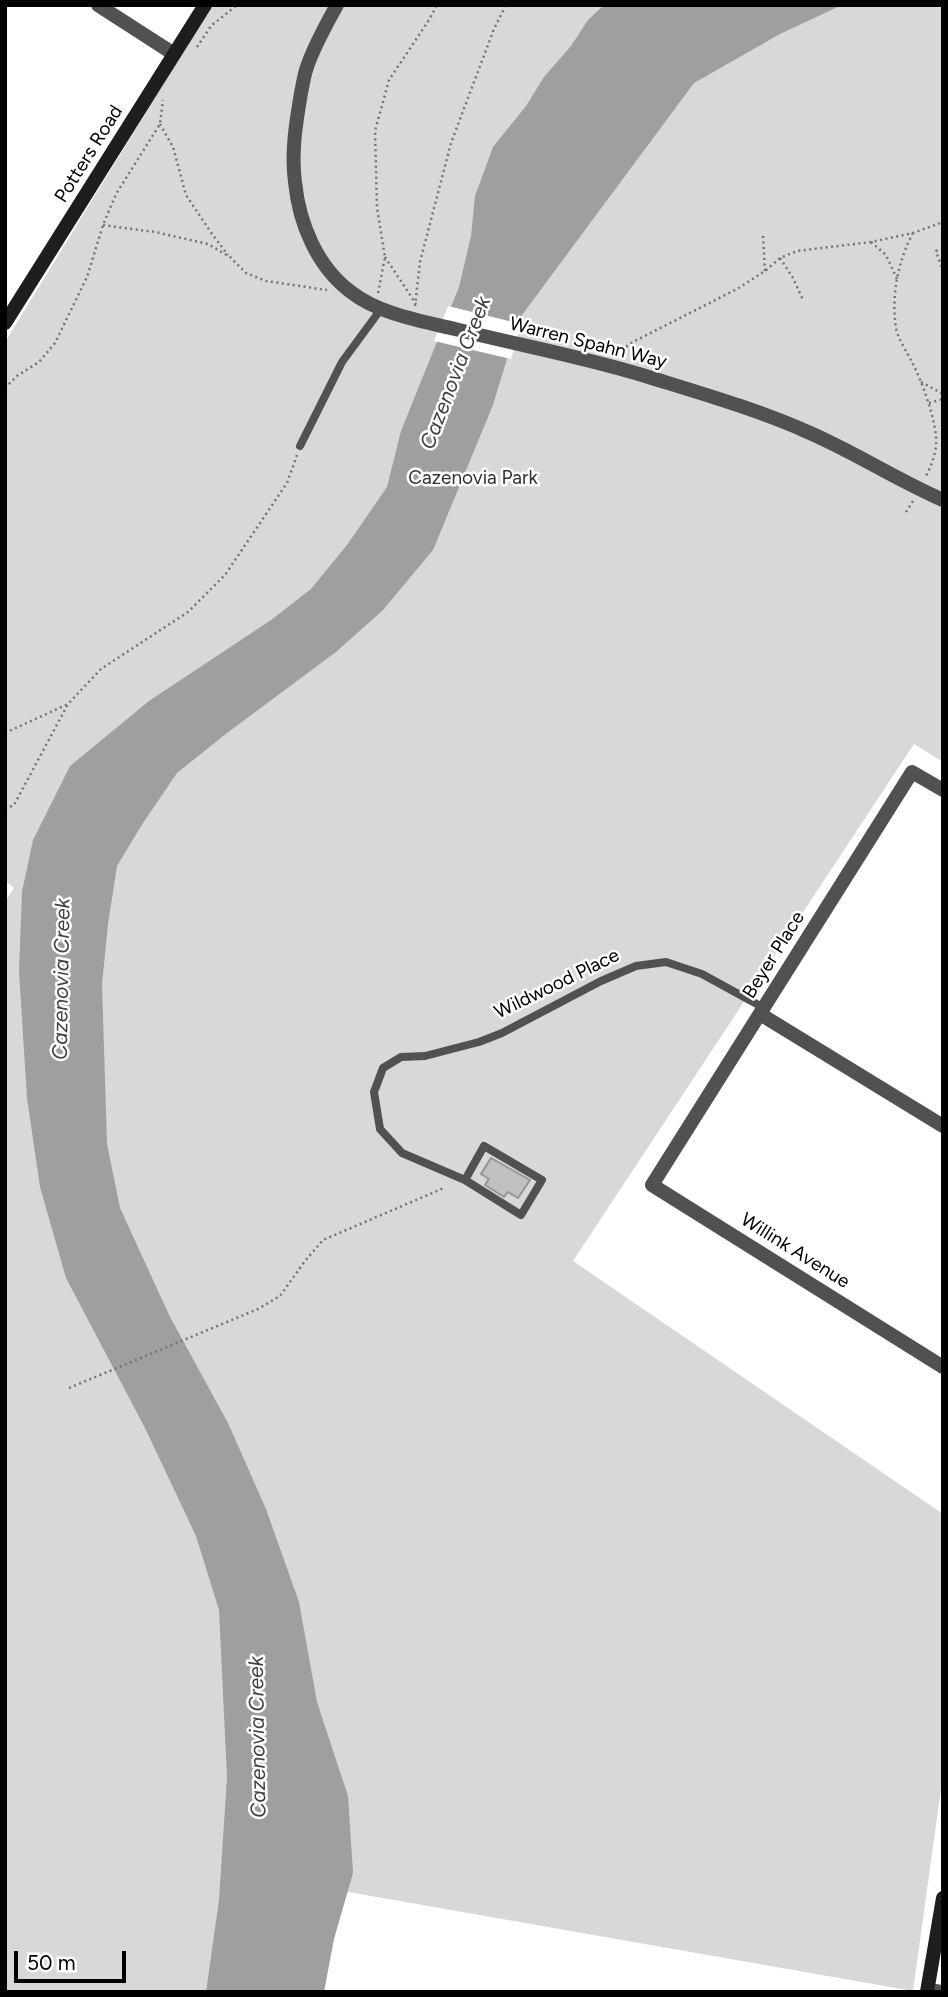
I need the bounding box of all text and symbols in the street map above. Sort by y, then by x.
street label: Potters Road [50,101,128,207]
water label: Cazenovia Creek [415,293,497,453]
street label: Warren Spahn Way [507,312,669,374]
park label: Cazenovia Park [408,467,538,489]
water label: Cazenovia Creek [48,898,76,1060]
street label: Beyer Place [738,907,810,1003]
street label: Wildwood Place [491,944,623,1024]
street label: Willink Avenue [736,1208,854,1294]
water label: Cazenovia Creek [244,1656,272,1818]
scale bar [18,1938,130,1982]
text: 50 m [27,1950,76,1975]

